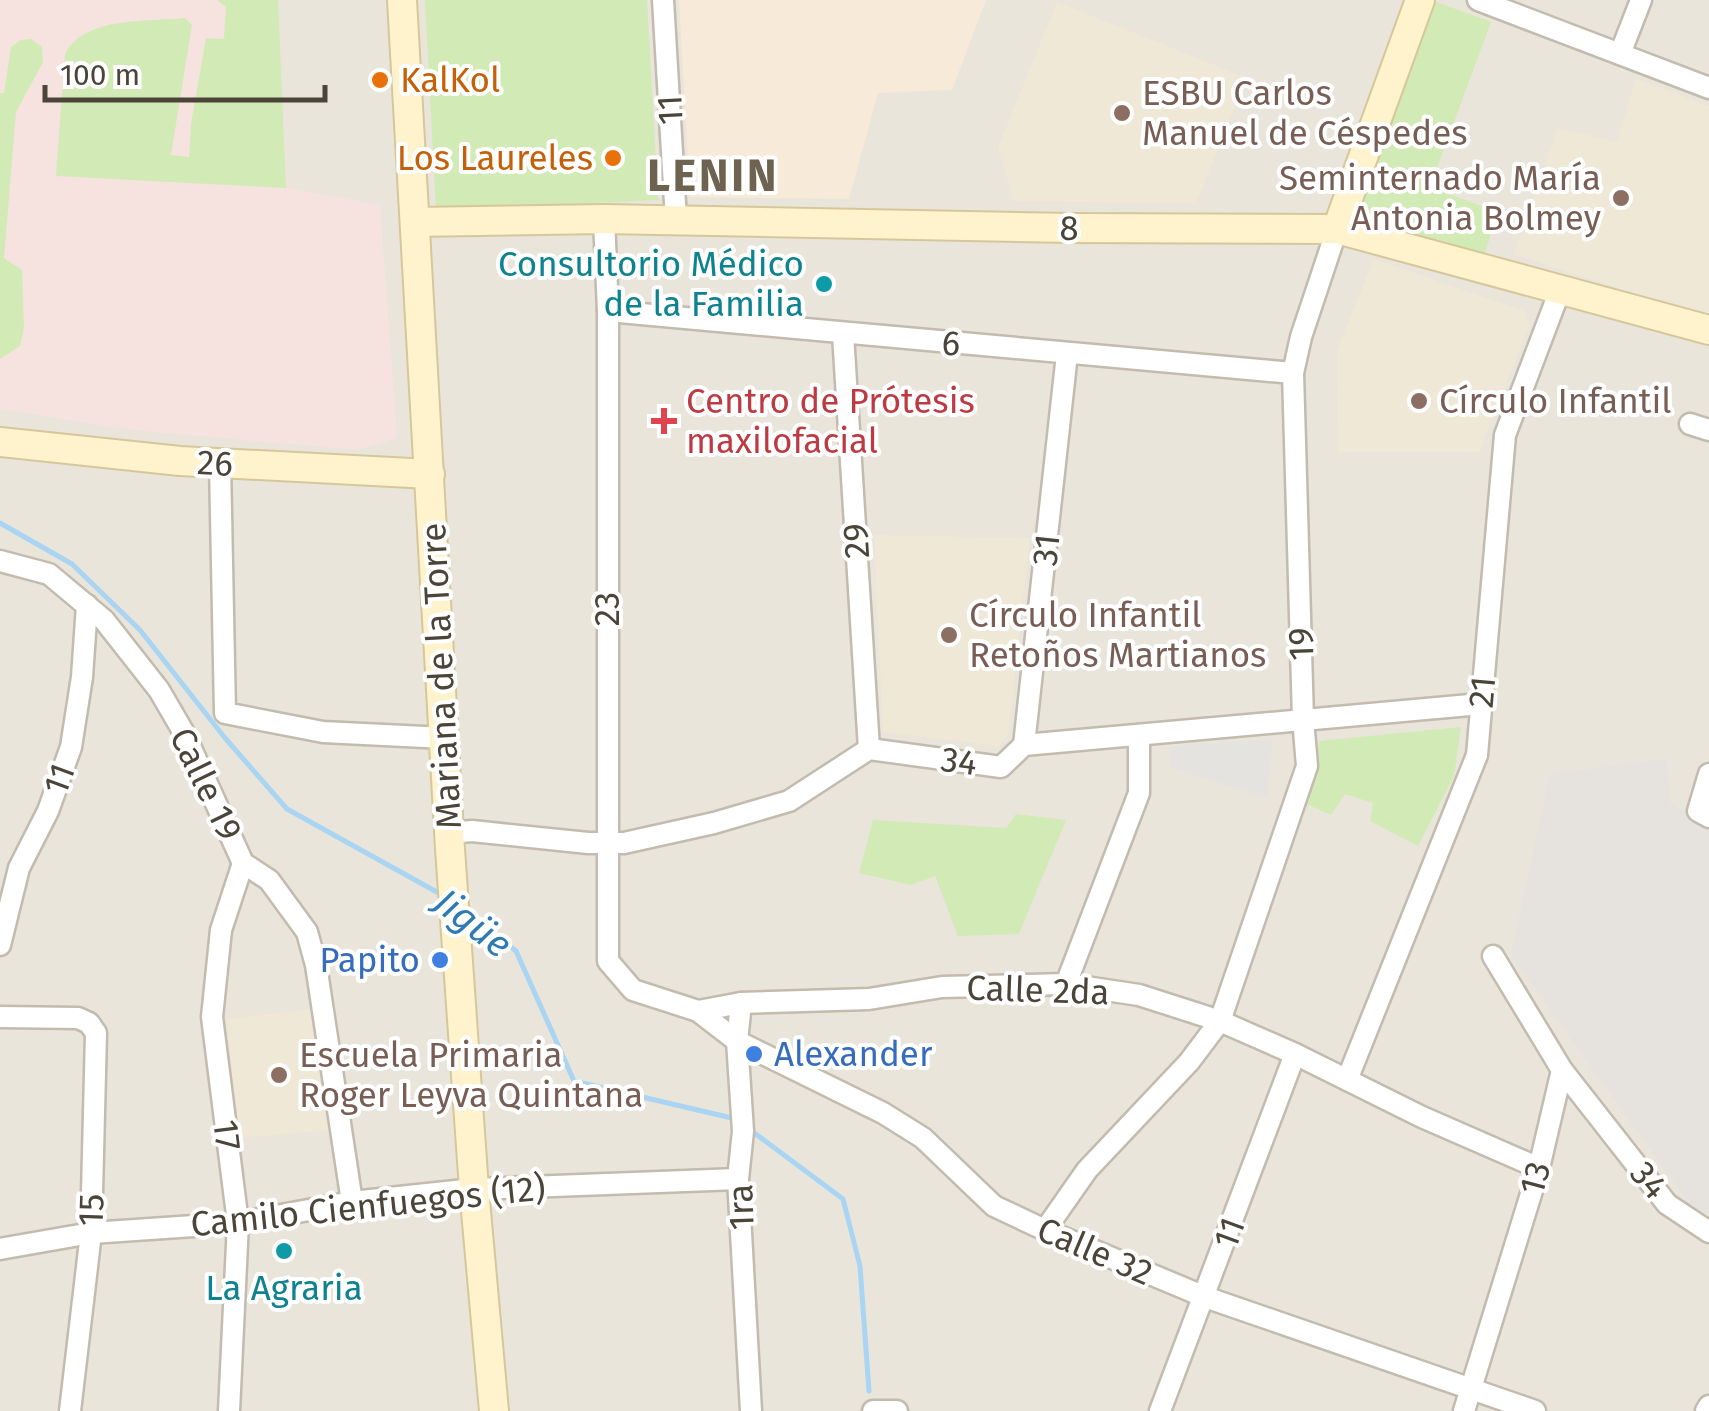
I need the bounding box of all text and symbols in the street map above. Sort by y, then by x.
scale bar [45,40,325,102]
text: 100 m [60,57,140,93]
place label: KalKol [400,59,500,101]
marker: KalKol [369,69,391,91]
place label: ESBU Carlos Manuel de Céspedes [1142,72,1468,154]
street label: 11 [648,94,692,126]
marker: ESBU Carlos Manuel de Céspedes [1111,102,1133,124]
place label: Los Laureles [397,137,593,179]
marker: Los Laureles [602,147,624,169]
district label: LENIN [647,149,779,203]
place label: Seminternado María Antonia Bolmey [1279,157,1601,239]
marker: Seminternado María Antonia Bolmey [1610,187,1632,209]
street label: 8 [1059,207,1079,249]
place label: Consultorio Médico de la Familia [498,243,804,325]
marker: Consultorio Médico de la Familia [813,273,835,295]
street label: 6 [940,321,962,365]
place label: Centro de Prótesis maxilofacial [686,380,975,462]
place label: Círculo Infantil [1439,380,1672,422]
marker: Círculo Infantil [1408,390,1430,412]
marker: Centro de Prótesis maxilofacial [651,408,677,434]
street label: 26 [196,441,234,485]
street label: Mariana de la Torre [412,522,470,830]
street label: 29 [834,522,878,560]
street label: 31 [1023,532,1069,568]
street label: 23 [586,592,628,626]
place label: Círculo Infantil Retoños Martianos [969,594,1266,676]
marker: Círculo Infantil Retoños Martianos [938,624,960,646]
street label: 19 [1279,627,1323,661]
street label: 21 [1460,674,1504,710]
street label: Calle 19 [161,721,251,847]
street label: 34 [938,738,980,784]
street label: 11 [34,758,84,800]
water label: Jigüe [424,877,521,967]
place label: Papito [319,939,420,981]
marker: Papito [429,949,451,971]
street label: Calle 2da [966,967,1110,1013]
place label: Alexander [774,1033,933,1075]
place label: Escuela Primaria Roger Leyva Quintana [299,1034,643,1116]
marker: Alexander [743,1043,765,1065]
marker: Escuela Primaria Roger Leyva Quintana [268,1064,290,1086]
street label: 17 [204,1117,250,1153]
street label: 34 [1621,1153,1677,1207]
street label: 13 [1510,1157,1560,1199]
street label: Camilo Cienfuegos (12) [189,1166,547,1246]
street label: 1ra [719,1183,763,1231]
street label: 15 [69,1193,113,1227]
street label: Calle 32 [1031,1208,1159,1294]
street label: 11 [1204,1212,1254,1254]
marker: La Agraria [273,1240,295,1262]
place label: La Agraria [205,1267,363,1309]

